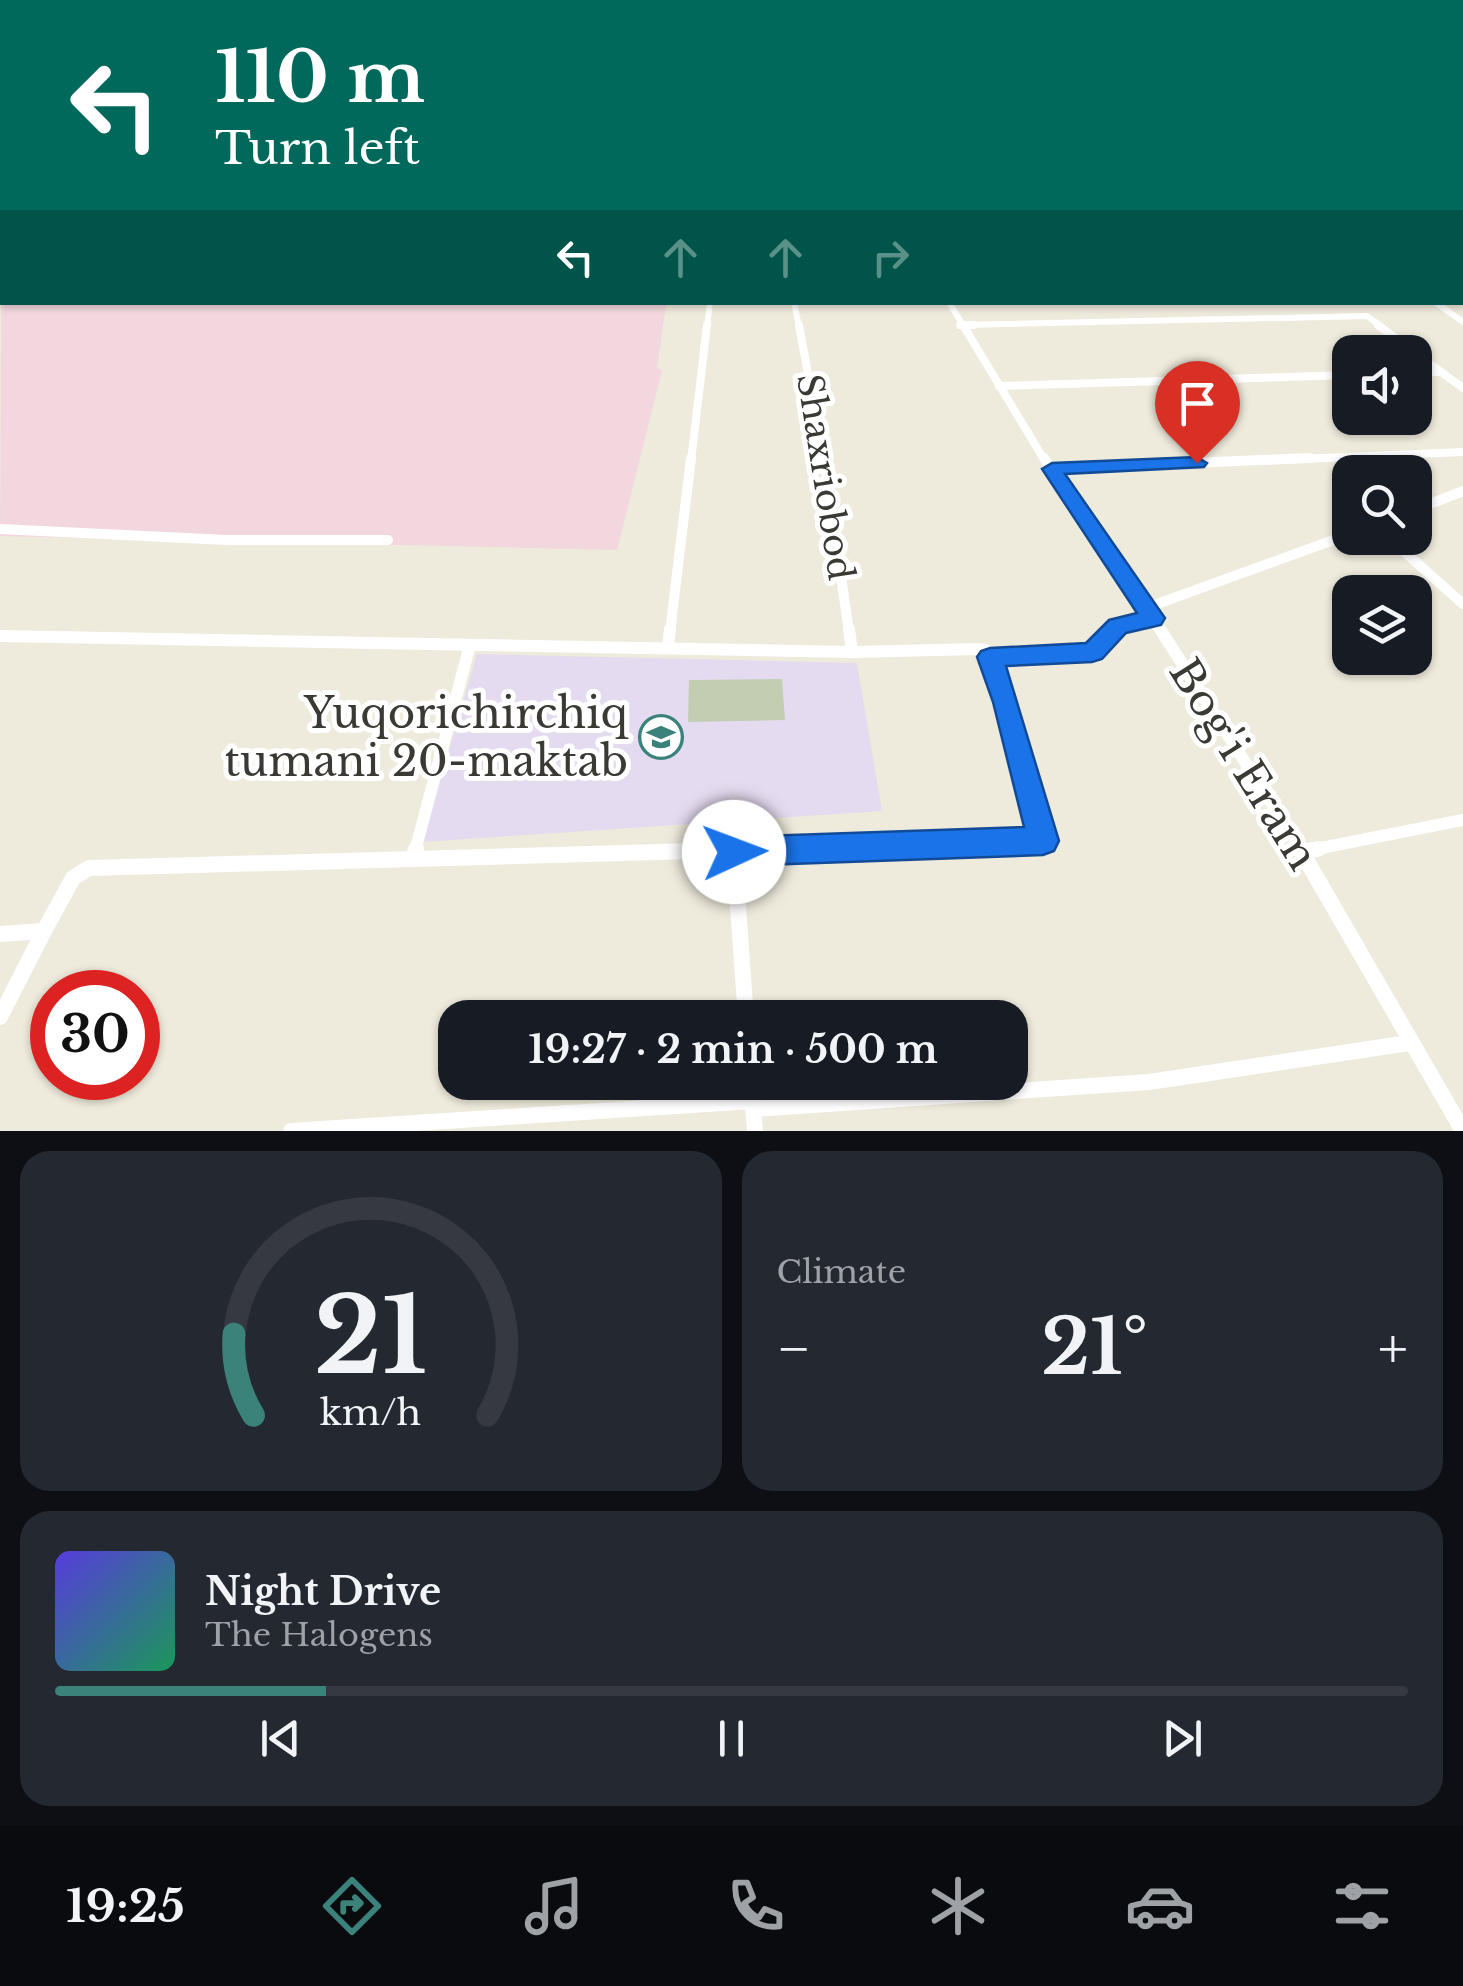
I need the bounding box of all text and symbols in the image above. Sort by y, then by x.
text: 110 m [215,34,425,121]
icon: left [50,40,180,170]
text: Turn left [215,120,420,176]
icon: left [548,230,603,285]
icon: ahead [653,230,708,285]
icon: ahead [758,230,813,285]
icon: right [863,230,918,285]
map controls [1332,335,1432,675]
button: sound [1332,335,1432,435]
pin [1155,361,1240,464]
street label: Shaxriobod [788,371,863,583]
icon: arrive [1170,376,1225,431]
button: search [1332,455,1432,555]
button: layers [1332,575,1432,675]
street label: Bog'i Eram [1159,649,1329,879]
place label: Yuqorichirchiq tumani 20-maktab [224,687,629,787]
school or university icon: Yuqorichirchiq tumani 20-maktab [638,714,684,760]
position arrow [682,800,786,904]
speed limit sign: 30 [30,970,160,1100]
text: 19:27 · 2 min · 500 m [528,1026,938,1073]
text: Climate [777,1252,906,1292]
text: 21 [314,1272,427,1401]
text: 21° [1041,1301,1148,1394]
text: − [777,1315,811,1383]
text: + [1378,1315,1408,1383]
text: km/h [320,1390,421,1435]
text: Night Drive [205,1568,441,1615]
text: The Halogens [205,1615,433,1655]
icon: previous [253,1711,308,1766]
icon: pause [704,1711,759,1766]
icon: next [1155,1711,1210,1766]
icon: directions [317,1871,387,1941]
icon: music [519,1871,589,1941]
icon: phone [721,1871,791,1941]
icon: climate [923,1871,993,1941]
icon: car [1125,1871,1195,1941]
icon: filters [1327,1871,1397,1941]
text: 19:25 [66,1878,185,1934]

